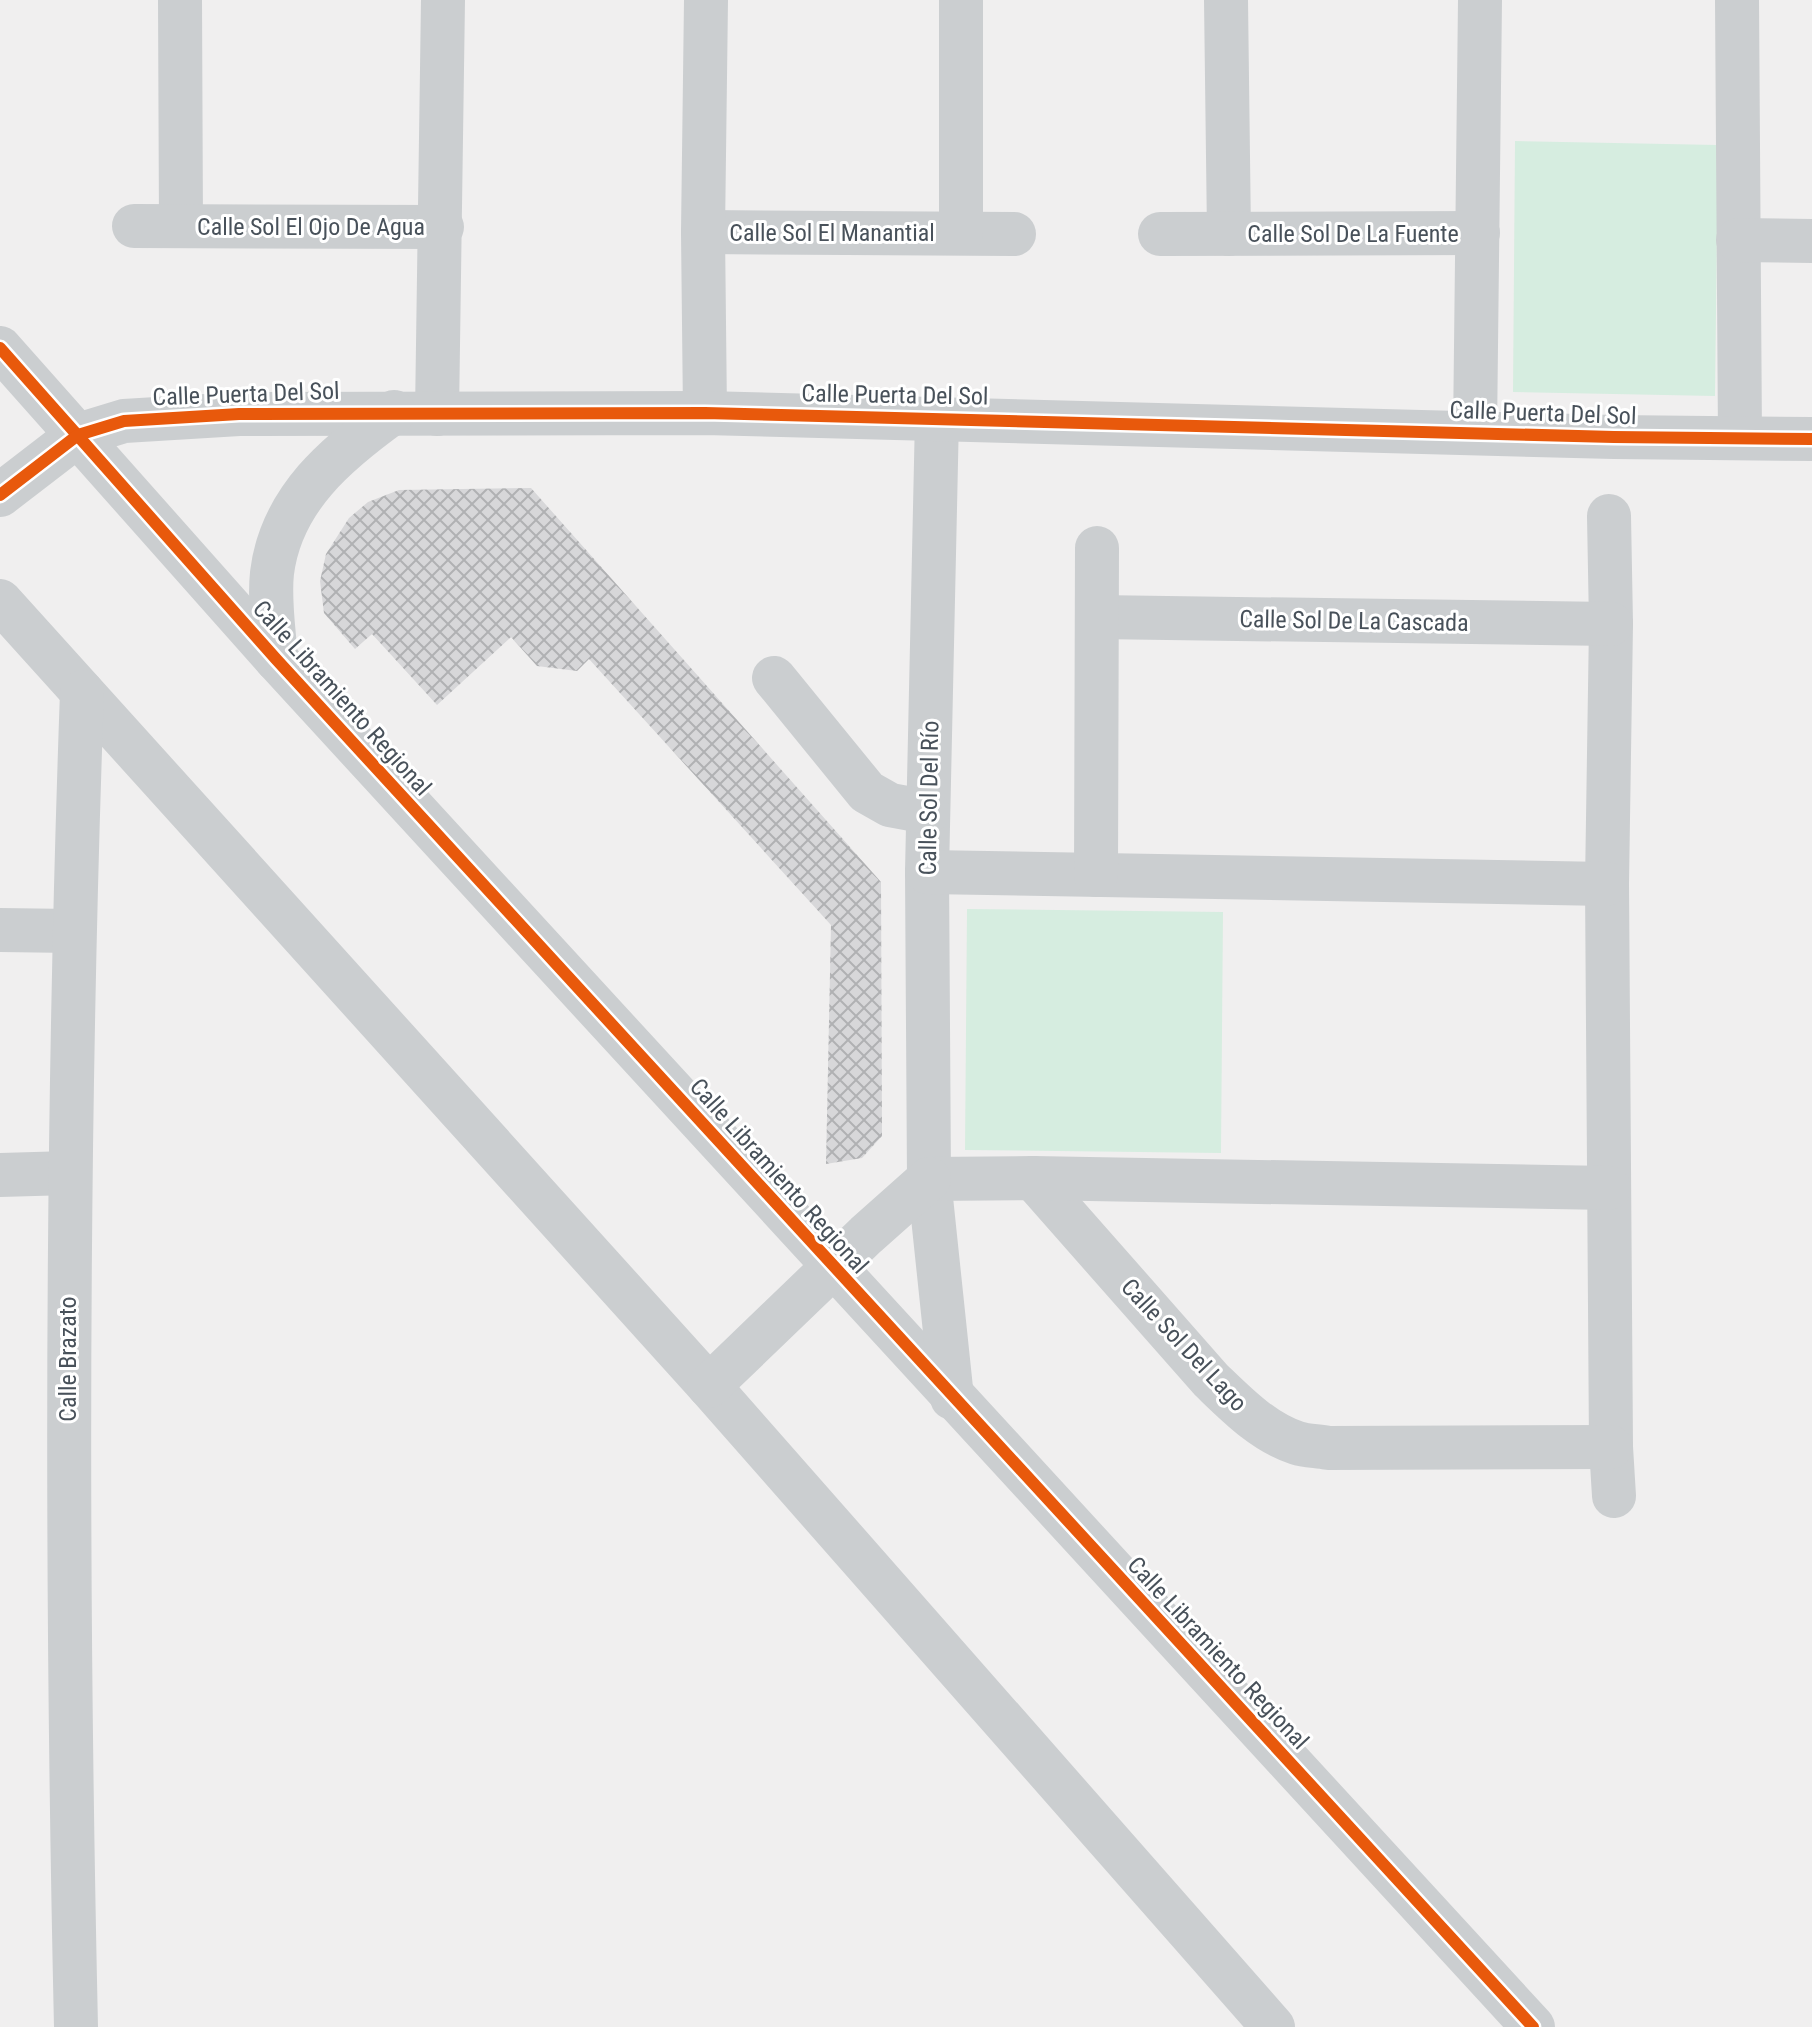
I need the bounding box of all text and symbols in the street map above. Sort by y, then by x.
street label: Calle Sol El Ojo De Agua [197,213,425,241]
street label: Calle Sol El Manantial [729,219,935,247]
street label: Calle Sol De La Fuente [1247,220,1459,248]
street label: Calle Puerta Del Sol [152,377,340,411]
street label: Calle Puerta Del Sol [801,379,989,411]
street label: Calle Puerta Del Sol [1449,396,1637,430]
street label: Calle Libramiento Regional [247,595,437,801]
street label: Calle Sol De La Cascada [1239,605,1469,637]
street label: Calle Sol Del Río [914,720,944,876]
street label: Calle Libramiento Regional [684,1073,874,1279]
street label: Calle Sol Del Lago [1115,1273,1253,1417]
street label: Calle Brazato [54,1296,82,1422]
street label: Calle Libramiento Regional [1122,1551,1314,1755]

